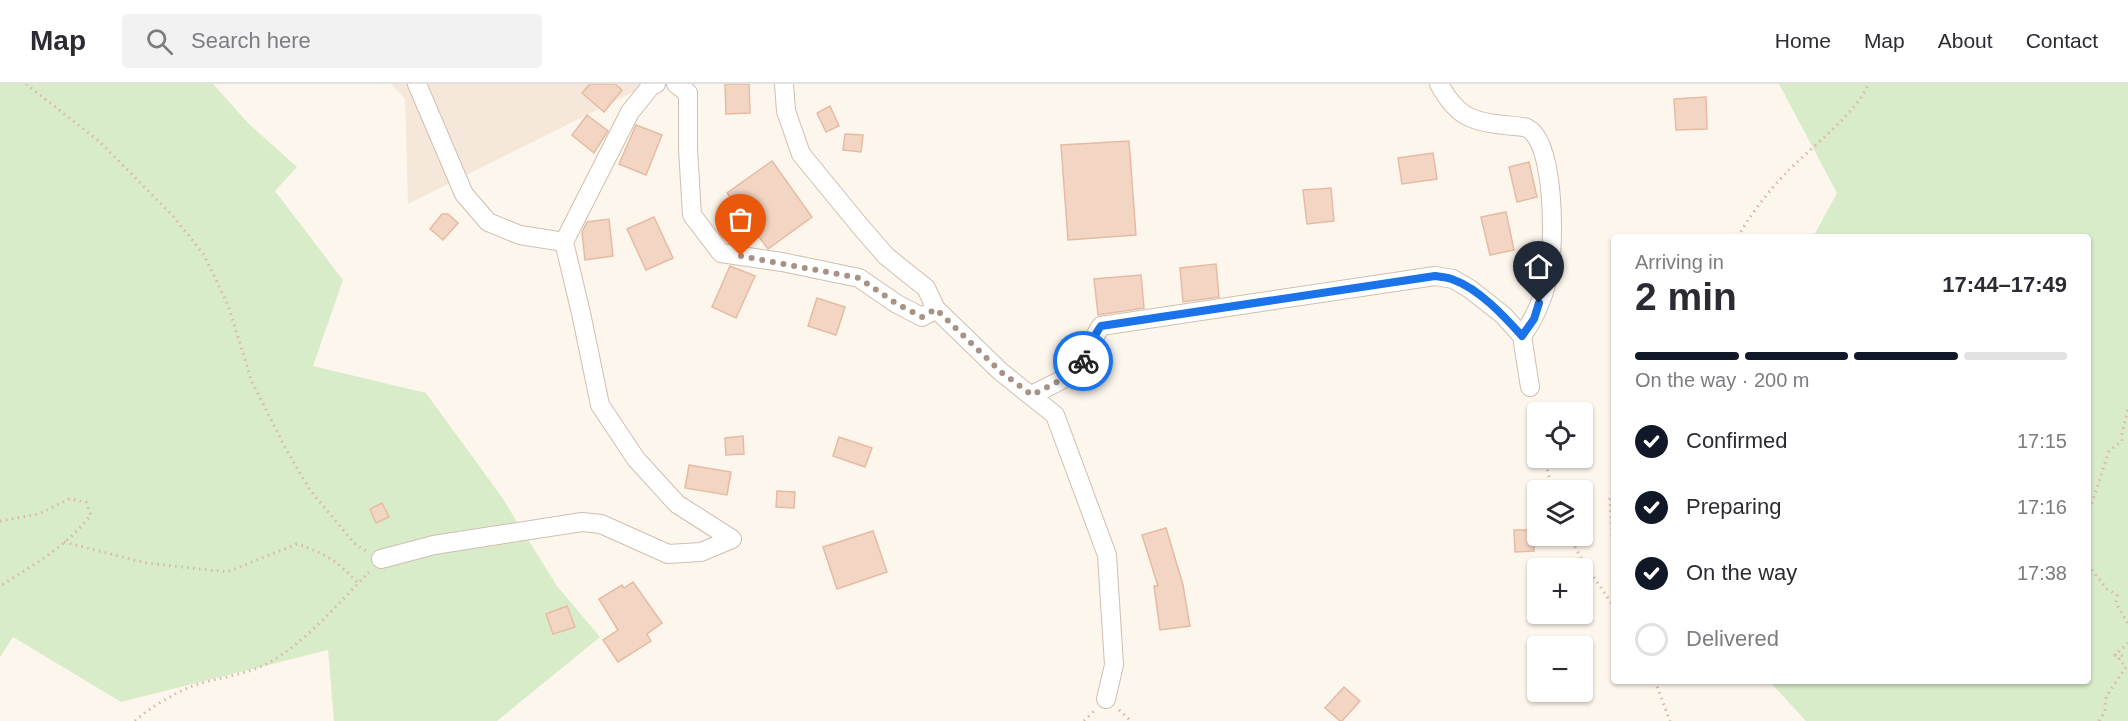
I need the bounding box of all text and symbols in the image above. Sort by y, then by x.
search box [122,14,542,68]
text: Map [30,25,86,56]
icon: search [143,25,176,58]
text: Search here [191,28,311,53]
text: Home [1775,29,1831,52]
text: Map [1864,29,1905,52]
text: About [1938,29,1993,52]
text: Contact [2026,29,2098,52]
pin [715,194,766,256]
icon: bag [724,203,757,236]
pin [1513,241,1564,303]
icon: home [1522,250,1555,283]
text: Arriving in [1635,251,1724,273]
text: 17:44–17:49 [1942,272,2067,297]
text: 2 min [1635,275,1737,318]
courier [1053,331,1113,391]
icon: bike [1067,345,1100,378]
text: On the way · 200 m [1635,369,1810,391]
map controls [1527,402,1593,702]
button: locate [1527,402,1593,468]
icon: check [1635,425,1668,458]
text: Confirmed [1686,428,1787,453]
text: 17:15 [2017,430,2067,452]
button: layers [1527,480,1593,546]
icon: check [1635,491,1668,524]
text: Preparing [1686,494,1781,519]
text: 17:16 [2017,496,2067,518]
icon: check [1635,557,1668,590]
button: + [1527,558,1593,624]
text: On the way [1686,560,1797,585]
text: 17:38 [2017,562,2067,584]
text: Delivered [1686,626,1779,651]
button: − [1527,636,1593,702]

